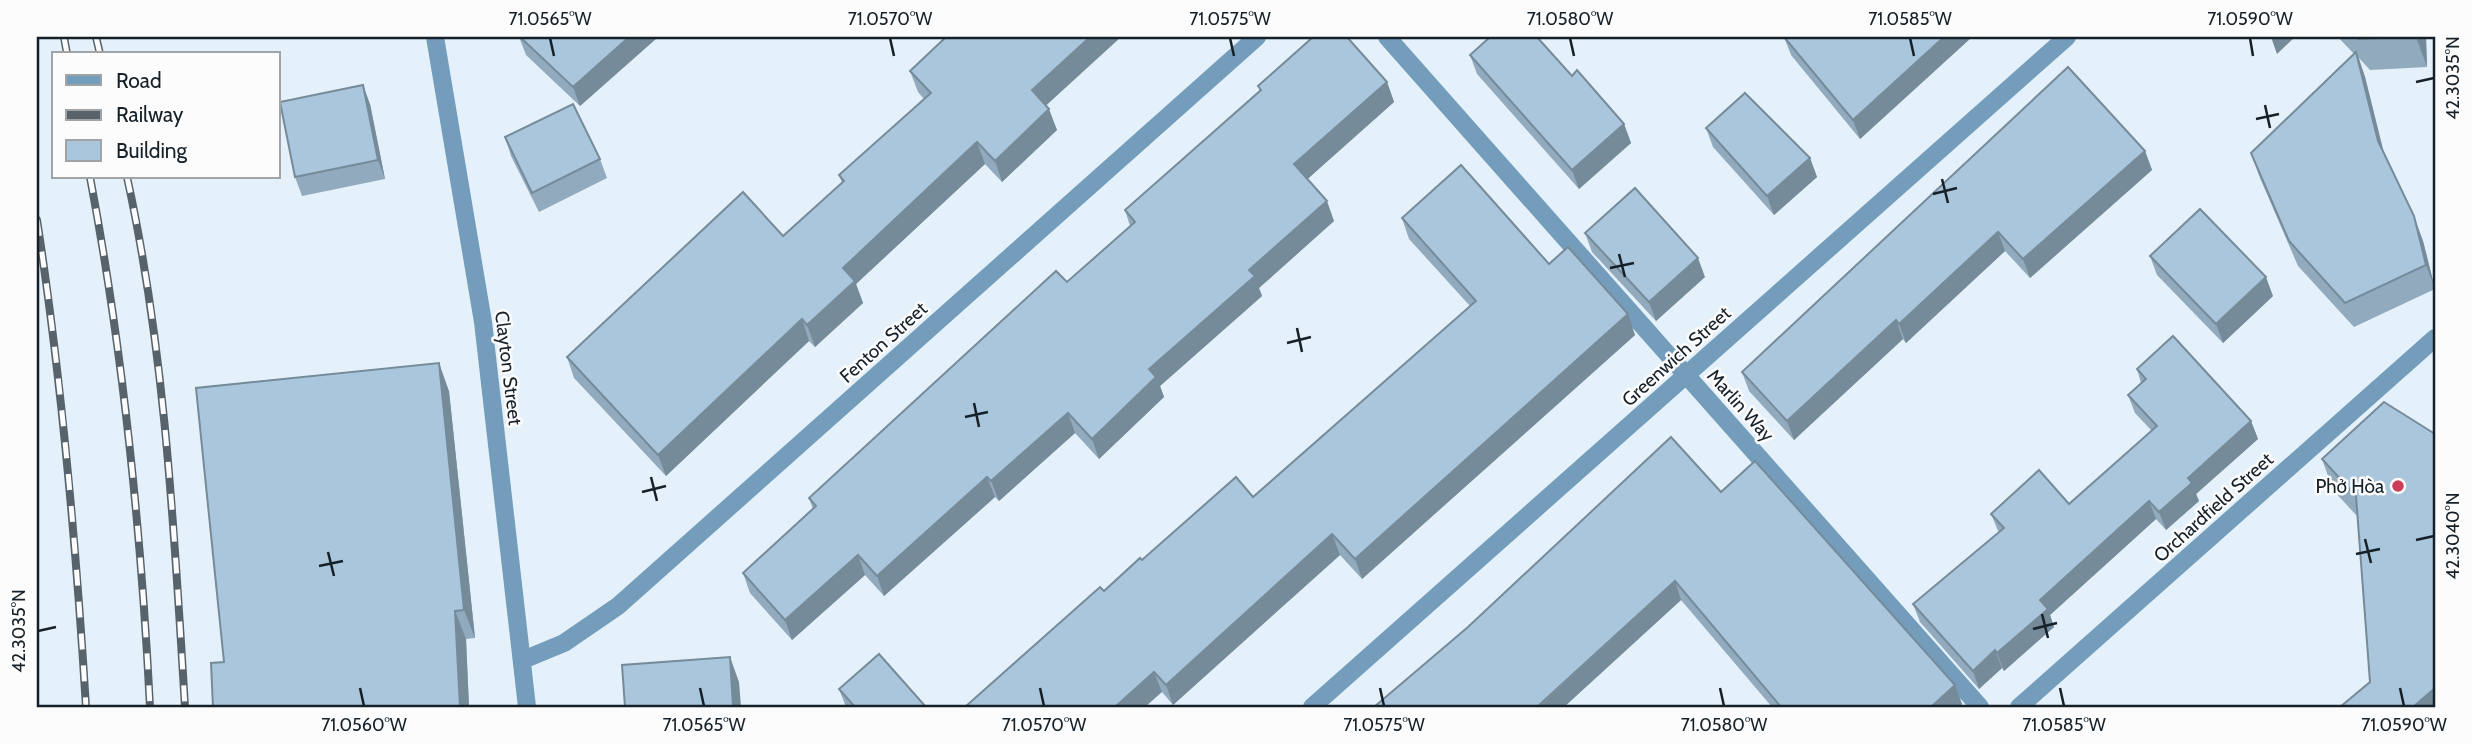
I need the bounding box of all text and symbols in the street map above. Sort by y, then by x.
text: 71.0565°W [509,8,591,30]
text: 71.0570°W [848,8,932,30]
text: 71.0575°W [1189,8,1271,30]
text: 71.0580°W [1527,8,1613,30]
text: 71.0585°W [1868,8,1952,30]
text: 71.0590°W [2207,8,2293,30]
text: 42.3035°N [2442,36,2464,120]
legend [52,52,280,178]
text: Road [116,68,162,93]
text: Railway [116,102,184,127]
text: Building [116,138,188,163]
street label: Fenton Street [835,297,932,388]
street label: Greenwich Street [1617,301,1736,411]
street label: Clayton Street [490,310,527,427]
street label: Marlin Way [1702,364,1779,447]
street label: Orchardfield Street [2149,447,2278,567]
place label: Phở Hòa [2315,475,2384,498]
marker: Phở Hòa [2390,478,2406,494]
text: 42.3040°N [2442,493,2464,579]
text: 42.3035°N [8,589,30,673]
text: 71.0560°W [321,714,407,736]
text: 71.0565°W [663,714,745,736]
text: 71.0570°W [1002,714,1086,736]
text: 71.0575°W [1343,714,1425,736]
text: 71.0580°W [1681,714,1767,736]
text: 71.0585°W [2022,714,2106,736]
text: 71.0590°W [2361,714,2447,736]

